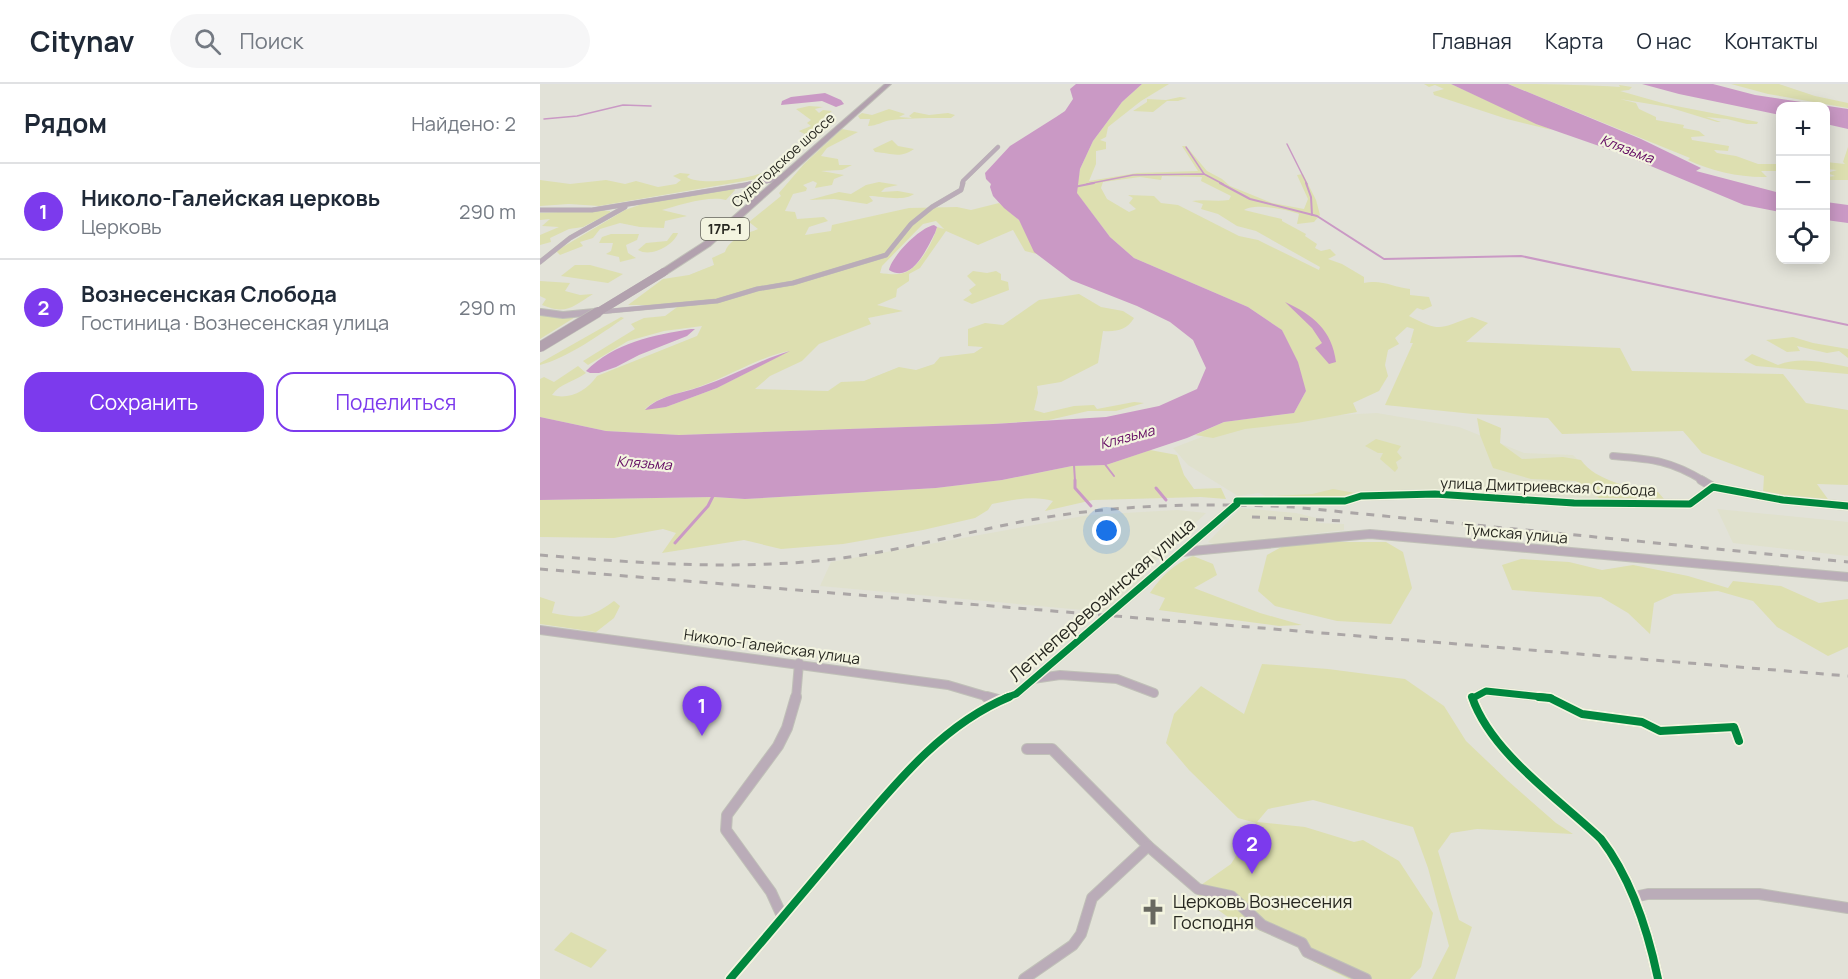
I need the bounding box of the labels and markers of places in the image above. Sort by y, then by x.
pin: 1 [682,686,722,736]
pin: 2 [1232,824,1272,874]
place label: Церковь Вознесения Господня [1173,889,1352,934]
church icon: Церковь Вознесения Господня [1138,897,1168,927]

